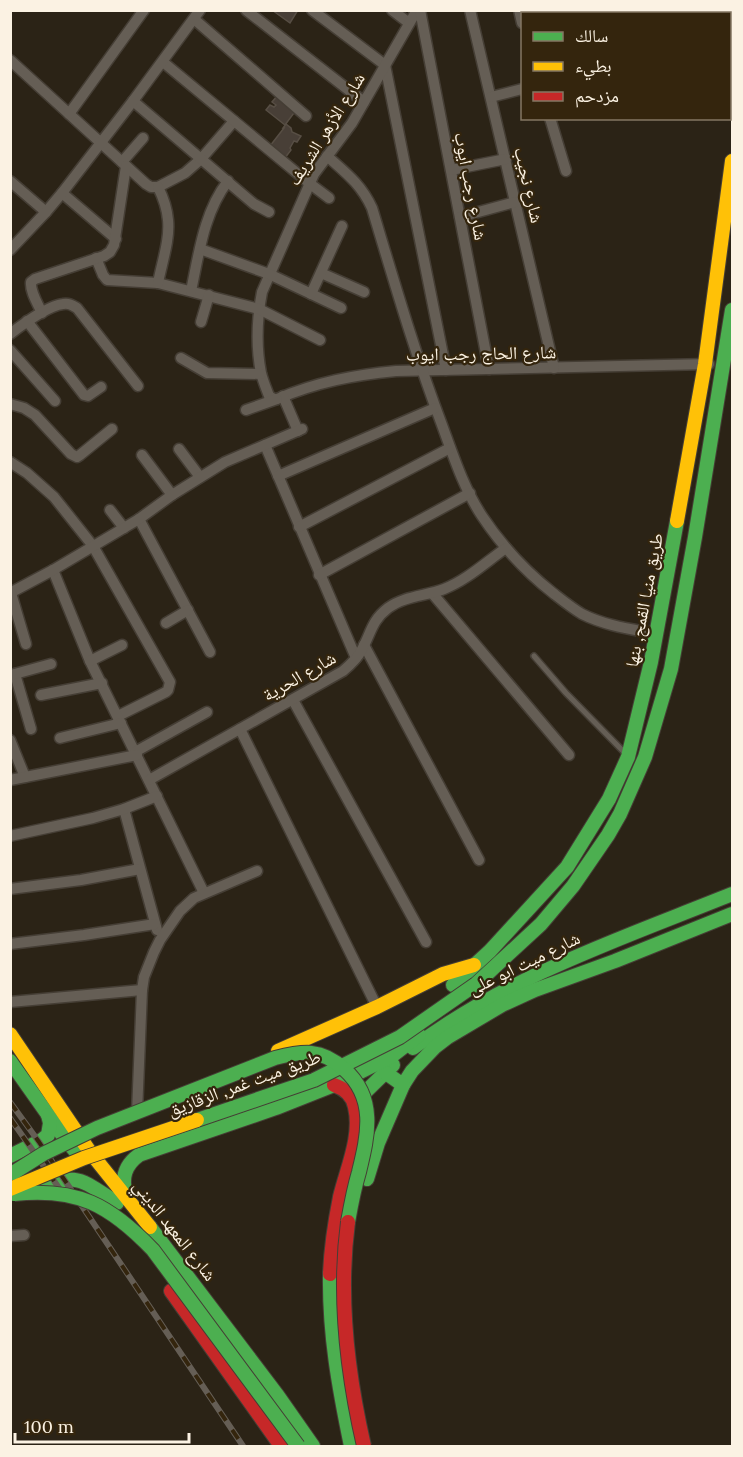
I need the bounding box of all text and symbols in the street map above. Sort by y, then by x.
legend [521,12,731,120]
text: سالك [575,24,608,47]
text: بطيء [575,54,612,81]
street label: شارع الأزهر الشريف [282,68,370,190]
text: مزدحم [575,84,619,108]
street label: شارع رجب ايوب [449,130,493,242]
street label: شارع نجيب [509,145,549,225]
street label: شارع الحاج رجب ايوب [406,340,556,367]
street label: طريق منيا القمح, بنها [620,531,669,669]
street label: شارع الحرية [258,646,340,706]
street label: شارع ميت ابو على [464,926,584,1000]
street label: طريق ميت غمر, الزقازيق [164,1045,324,1121]
street label: شارع المعهد الديني [125,1175,222,1288]
scale bar [15,1406,189,1444]
text: 100 m [24,1415,74,1438]

